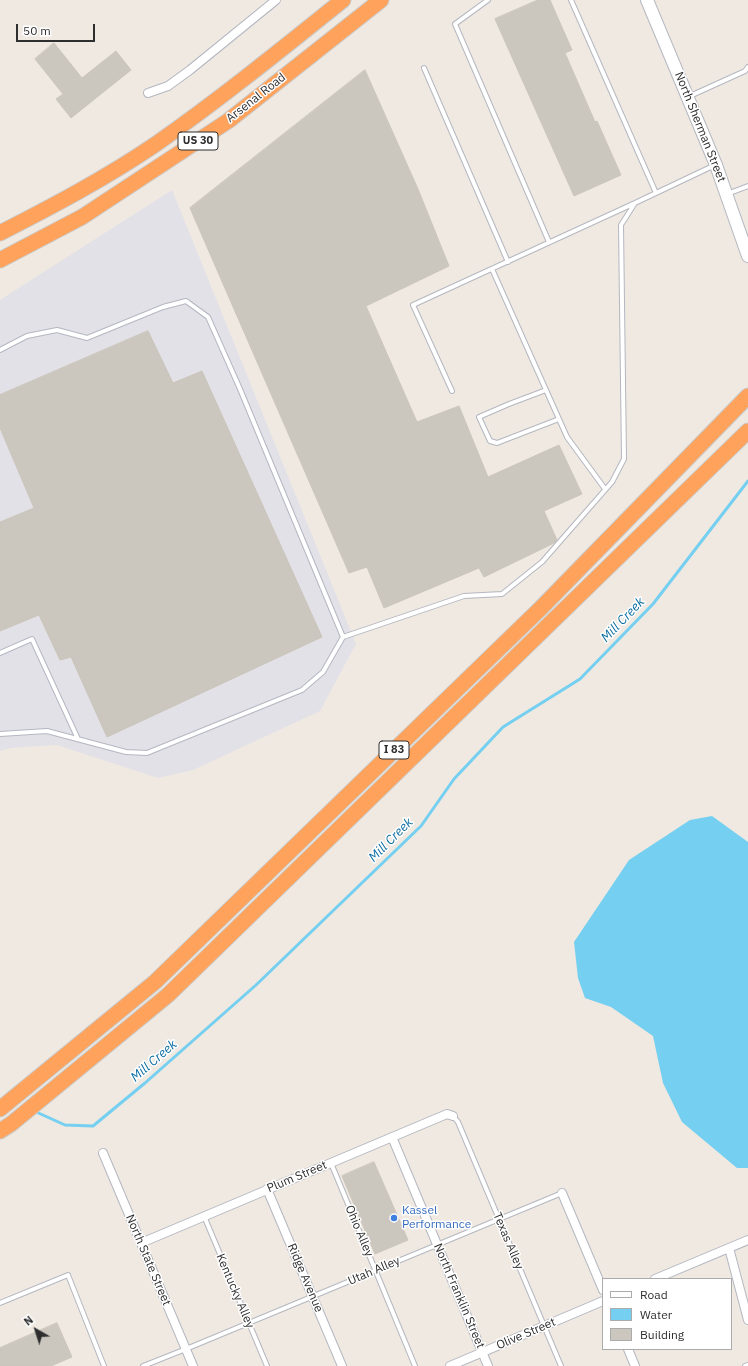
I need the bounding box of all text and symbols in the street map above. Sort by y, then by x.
scale bar [18,16,97,42]
text: 50 m [23,23,51,38]
street label: Arsenal Road [223,70,289,126]
street label: North Sherman Street [671,70,729,184]
road number: US 30 [178,132,218,150]
water label: Mill Creek [598,594,648,646]
road number: I 83 [379,741,409,759]
water label: Mill Creek [366,815,416,865]
water label: Mill Creek [128,1037,180,1085]
street label: Plum Street [265,1158,329,1196]
street label: Ohio Alley [342,1203,376,1259]
place label: Kassel Performance [402,1204,471,1232]
street label: Texas Alley [490,1210,526,1272]
street label: North State Street [122,1212,174,1308]
marker: Kassel Performance [389,1213,399,1223]
street label: Ridge Avenue [284,1241,326,1315]
street label: North Franklin Street [430,1241,488,1351]
street label: Kentucky Alley [213,1252,257,1330]
street label: Utah Alley [346,1254,402,1288]
legend [602,1278,732,1350]
text: Road [640,1287,668,1302]
text: Water [640,1307,672,1322]
north arrow [16,1310,56,1350]
text: N [21,1313,36,1329]
street label: Olive Street [494,1315,558,1353]
text: Building [640,1327,684,1342]

